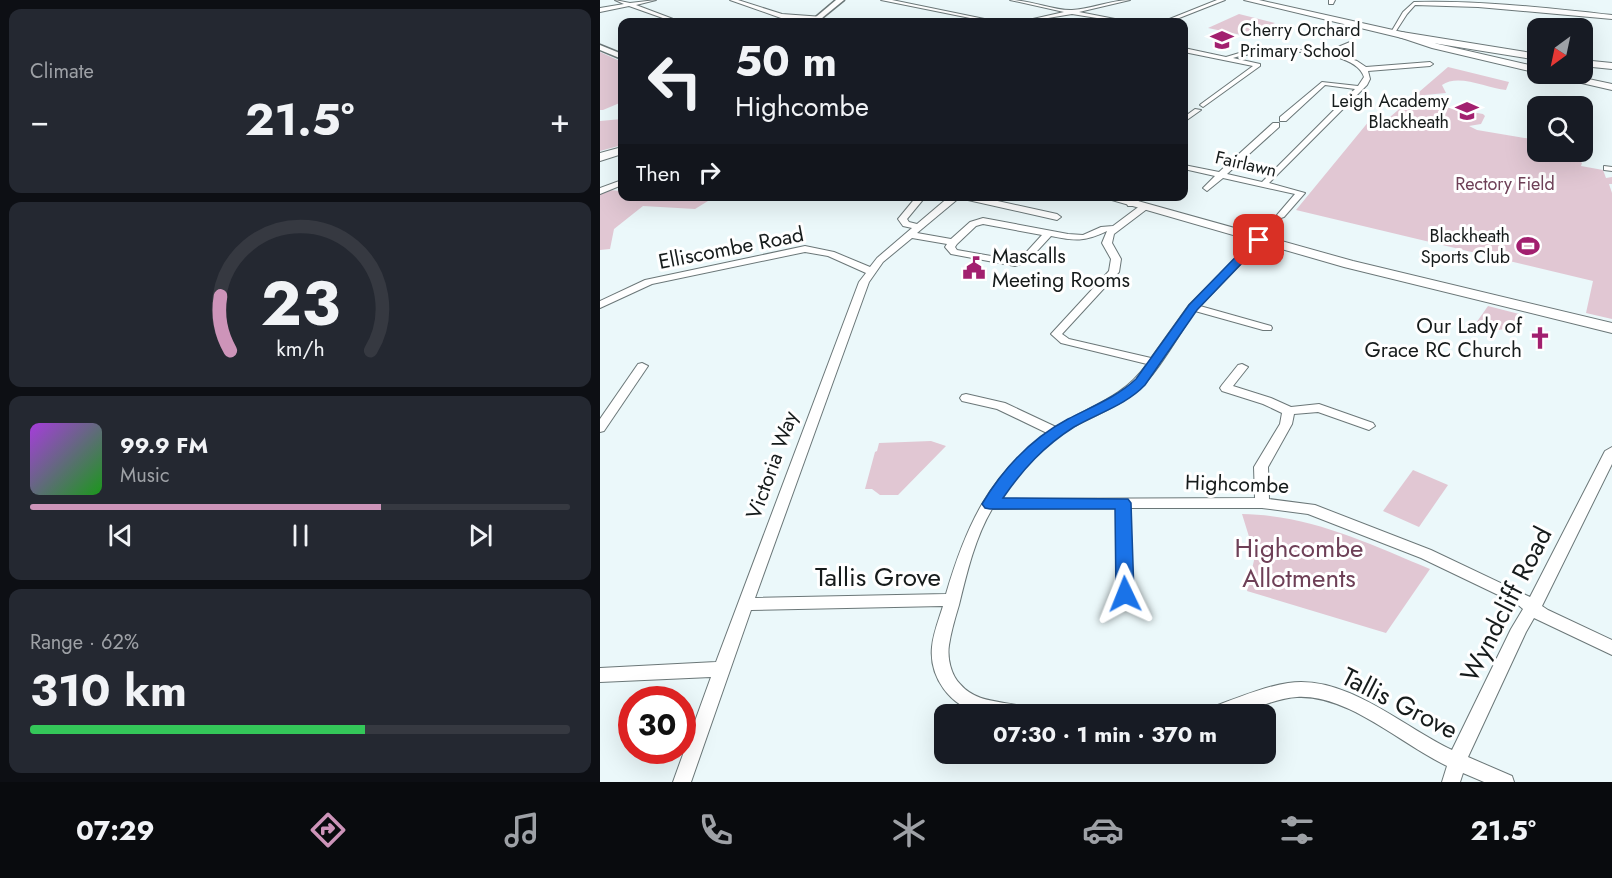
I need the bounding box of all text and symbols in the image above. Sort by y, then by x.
place label: Cherry Orchard Primary School [1240,17,1361,64]
north arrow [1527,18,1593,84]
map controls [1527,18,1593,162]
school or university icon: Cherry Orchard Primary School [1209,27,1235,53]
text: 50 m [735,31,837,92]
icon: left [636,42,714,120]
text: Climate [30,57,94,86]
text: 21.5° [245,87,354,152]
text: Highcombe [735,87,869,126]
place label: Leigh Academy Blackheath [1331,88,1449,135]
button: search [1527,96,1593,162]
text: − [30,97,49,144]
text: + [550,97,570,144]
school or university icon: Leigh Academy Blackheath [1454,98,1480,124]
street label: Fairlawn [1213,144,1279,184]
icon: right [693,156,726,189]
text: Then [636,157,681,189]
park label: Rectory Field [1455,171,1555,197]
pin [1233,214,1284,265]
street label: Elliscombe Road [656,219,806,277]
icon: arrive [1242,223,1275,256]
place label: Blackheath Sports Club [1421,223,1510,270]
sports icon: Blackheath Sports Club [1515,233,1541,259]
place label: Mascalls Meeting Rooms [992,241,1130,295]
public building icon: Mascalls Meeting Rooms [961,255,987,281]
text: 23 [260,259,340,349]
place label: Our Lady of Grace RC Church [1364,311,1523,365]
church icon: Our Lady of Grace RC Church [1527,325,1553,351]
text: km/h [276,334,324,365]
street label: Victoria Way [739,406,806,523]
text: 99.9 FM [120,429,208,461]
text: Music [120,461,170,490]
street label: Highcombe [1184,467,1290,501]
icon: previous [104,519,137,552]
icon: pause [284,519,317,552]
icon: next [464,519,497,552]
street label: Wyndcliff Road [1451,520,1561,688]
park label: Highcombe Allotments [1235,529,1363,597]
street label: Tallis Grove [815,558,941,596]
position arrow [1093,562,1157,626]
text: Range · 62% [30,628,139,657]
street label: Tallis Grove [1335,657,1465,749]
text: 310 km [30,658,187,723]
speed limit sign: 30 [618,686,696,764]
text: 07:30 · 1 min · 370 m [993,718,1217,750]
icon: directions [307,809,349,851]
icon: music [501,809,543,851]
icon: phone [695,809,737,851]
icon: climate [888,809,930,851]
icon: car [1082,809,1124,851]
icon: filters [1276,809,1318,851]
text: 07:29 [76,811,155,850]
text: 21.5° [1470,811,1536,850]

